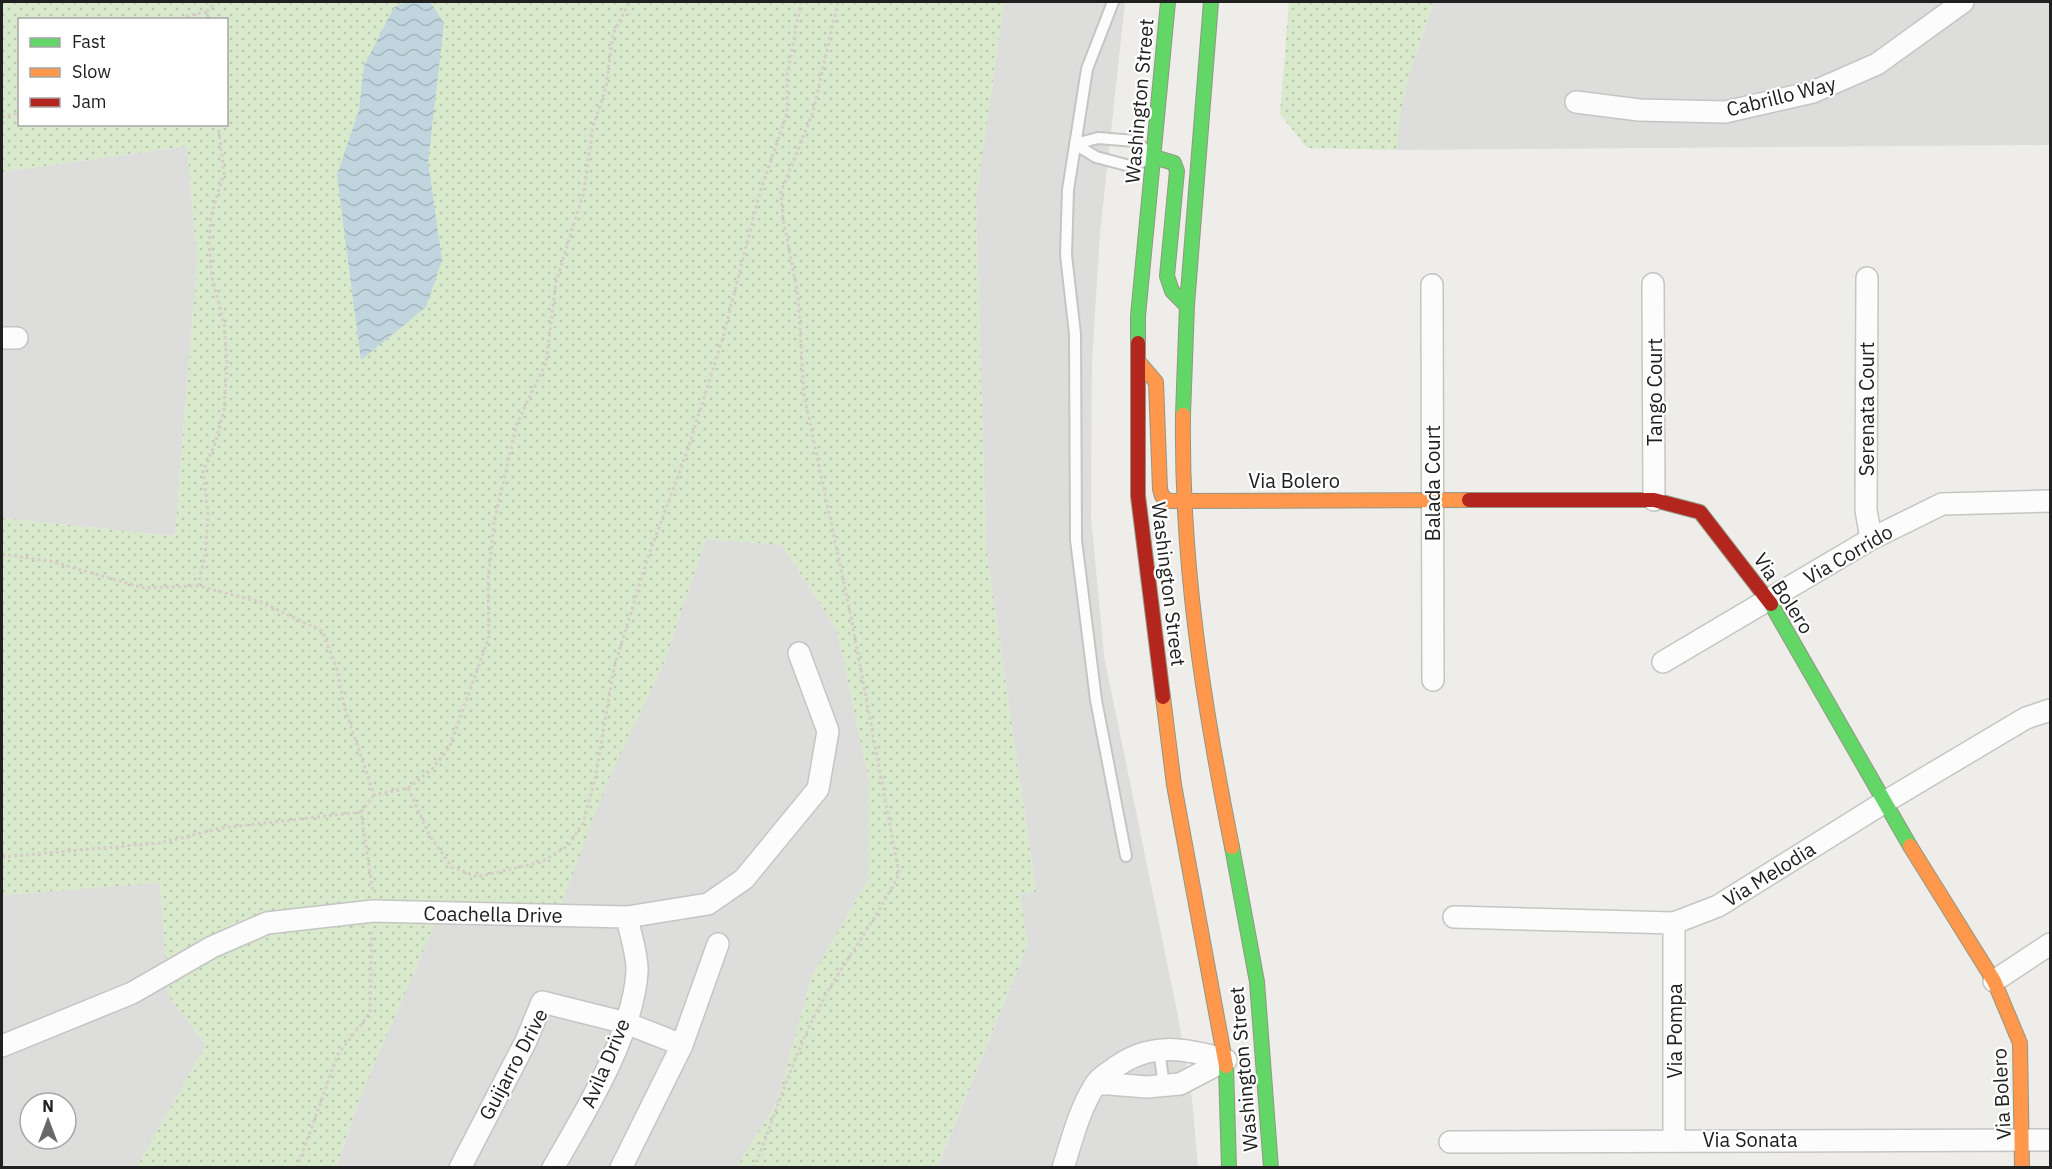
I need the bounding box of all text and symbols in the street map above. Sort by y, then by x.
street label: Washington Street [1118,17,1160,185]
legend [18,18,228,126]
text: Fast [72,30,106,53]
text: Slow [72,60,111,83]
street label: Cabrillo Way [1723,69,1839,123]
text: Jam [72,90,107,113]
street label: Tango Court [1641,338,1668,446]
street label: Serenata Court [1853,342,1880,476]
street label: Balada Court [1419,425,1446,541]
street label: Via Bolero [1248,467,1340,494]
street label: Washington Street [1146,500,1192,668]
street label: Via Corrido [1799,518,1897,590]
street label: Via Bolero [1748,547,1820,639]
street label: Via Melodia [1718,835,1820,913]
street label: Coachella Drive [423,899,563,929]
street label: Via Pompa [1661,983,1688,1079]
street label: Washington Street [1222,985,1264,1153]
street label: Guijarro Drive [472,1003,554,1125]
street label: Avila Drive [574,1014,636,1112]
street label: Via Bolero [1985,1048,2017,1140]
north arrow [18,1091,78,1151]
text: N [42,1096,54,1116]
street label: Via Sonata [1702,1126,1798,1153]

